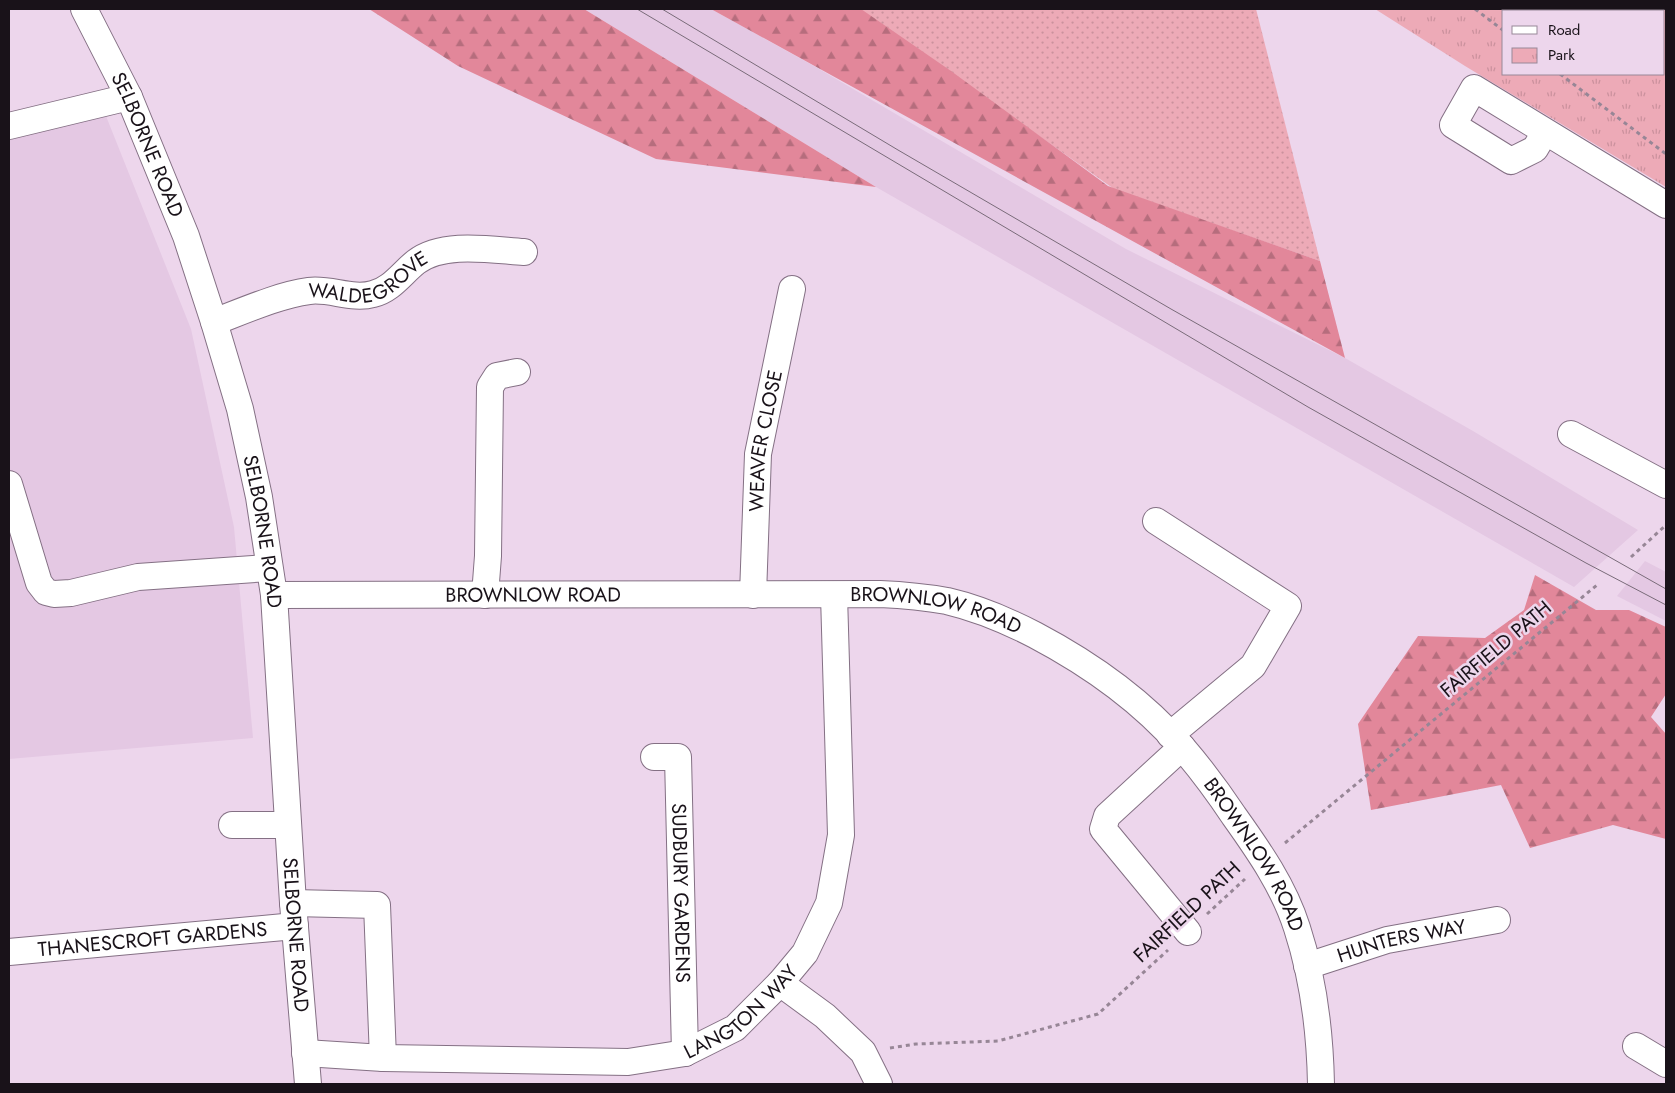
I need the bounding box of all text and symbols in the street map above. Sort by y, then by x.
legend [1502,10,1665,75]
text: Road [1548,19,1580,41]
text: Park [1548,44,1575,66]
street label: SELBORNE ROAD [104,67,191,221]
street label: WALDEGROVE [308,243,433,310]
street label: WEAVER CLOSE [741,367,789,512]
street label: SELBORNE ROAD [236,452,289,609]
street label: BROWNLOW ROAD [850,579,1027,641]
street label: BROWNLOW ROAD [445,580,621,609]
street label: FAIRFIELD PATH [1434,594,1558,704]
street label: BROWNLOW ROAD [1197,771,1312,935]
street label: SUDBURY GARDENS [665,803,698,983]
street label: FAIRFIELD PATH [1127,855,1247,969]
street label: SELBORNE ROAD [276,857,316,1013]
street label: HUNTERS WAY [1333,911,1469,970]
street label: THANESCROFT GARDENS [37,914,268,964]
street label: LANGTON WAY [679,957,805,1066]

